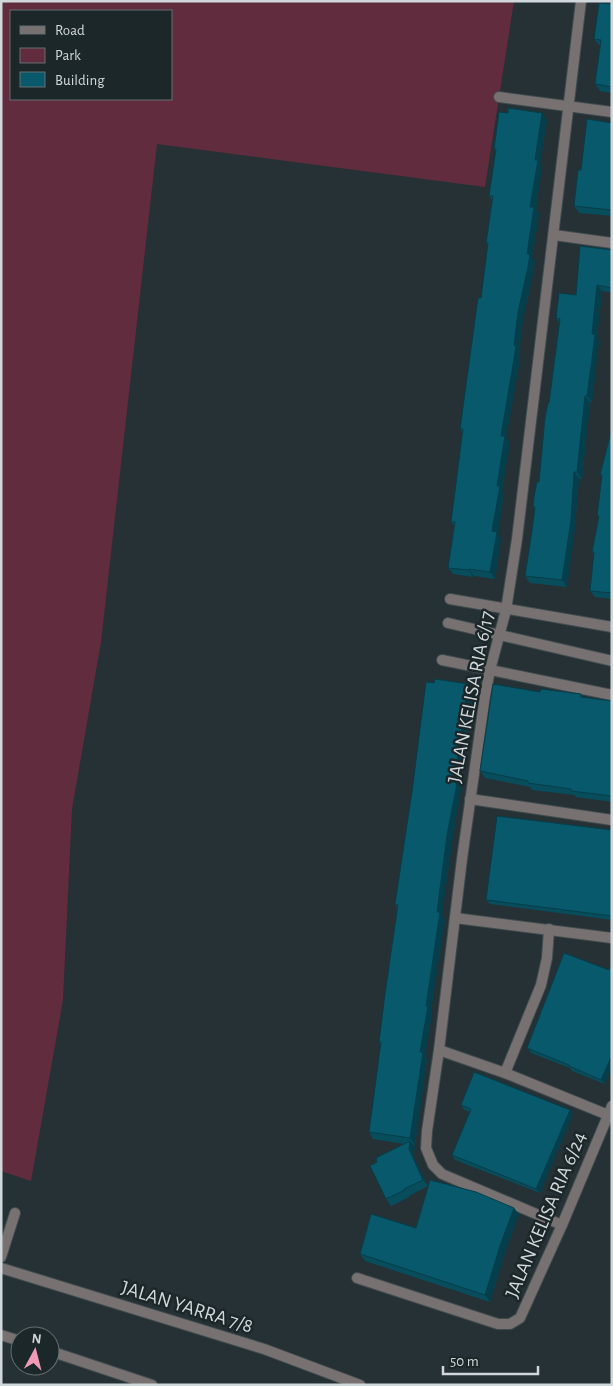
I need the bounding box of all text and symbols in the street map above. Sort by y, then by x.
legend [10,10,172,100]
text: Road [55,23,85,38]
text: Park [55,48,81,63]
text: Building [55,73,105,88]
street label: JALAN KELISA RIA 6/17 [445,609,497,785]
street label: JALAN KELISA RIA 6/24 [502,1129,590,1301]
street label: JALAN YARRA 7/8 [119,1277,255,1337]
north arrow [10,1326,60,1376]
text: N [31,1332,42,1347]
scale bar [443,1344,538,1376]
text: 50 m [450,1354,479,1369]

